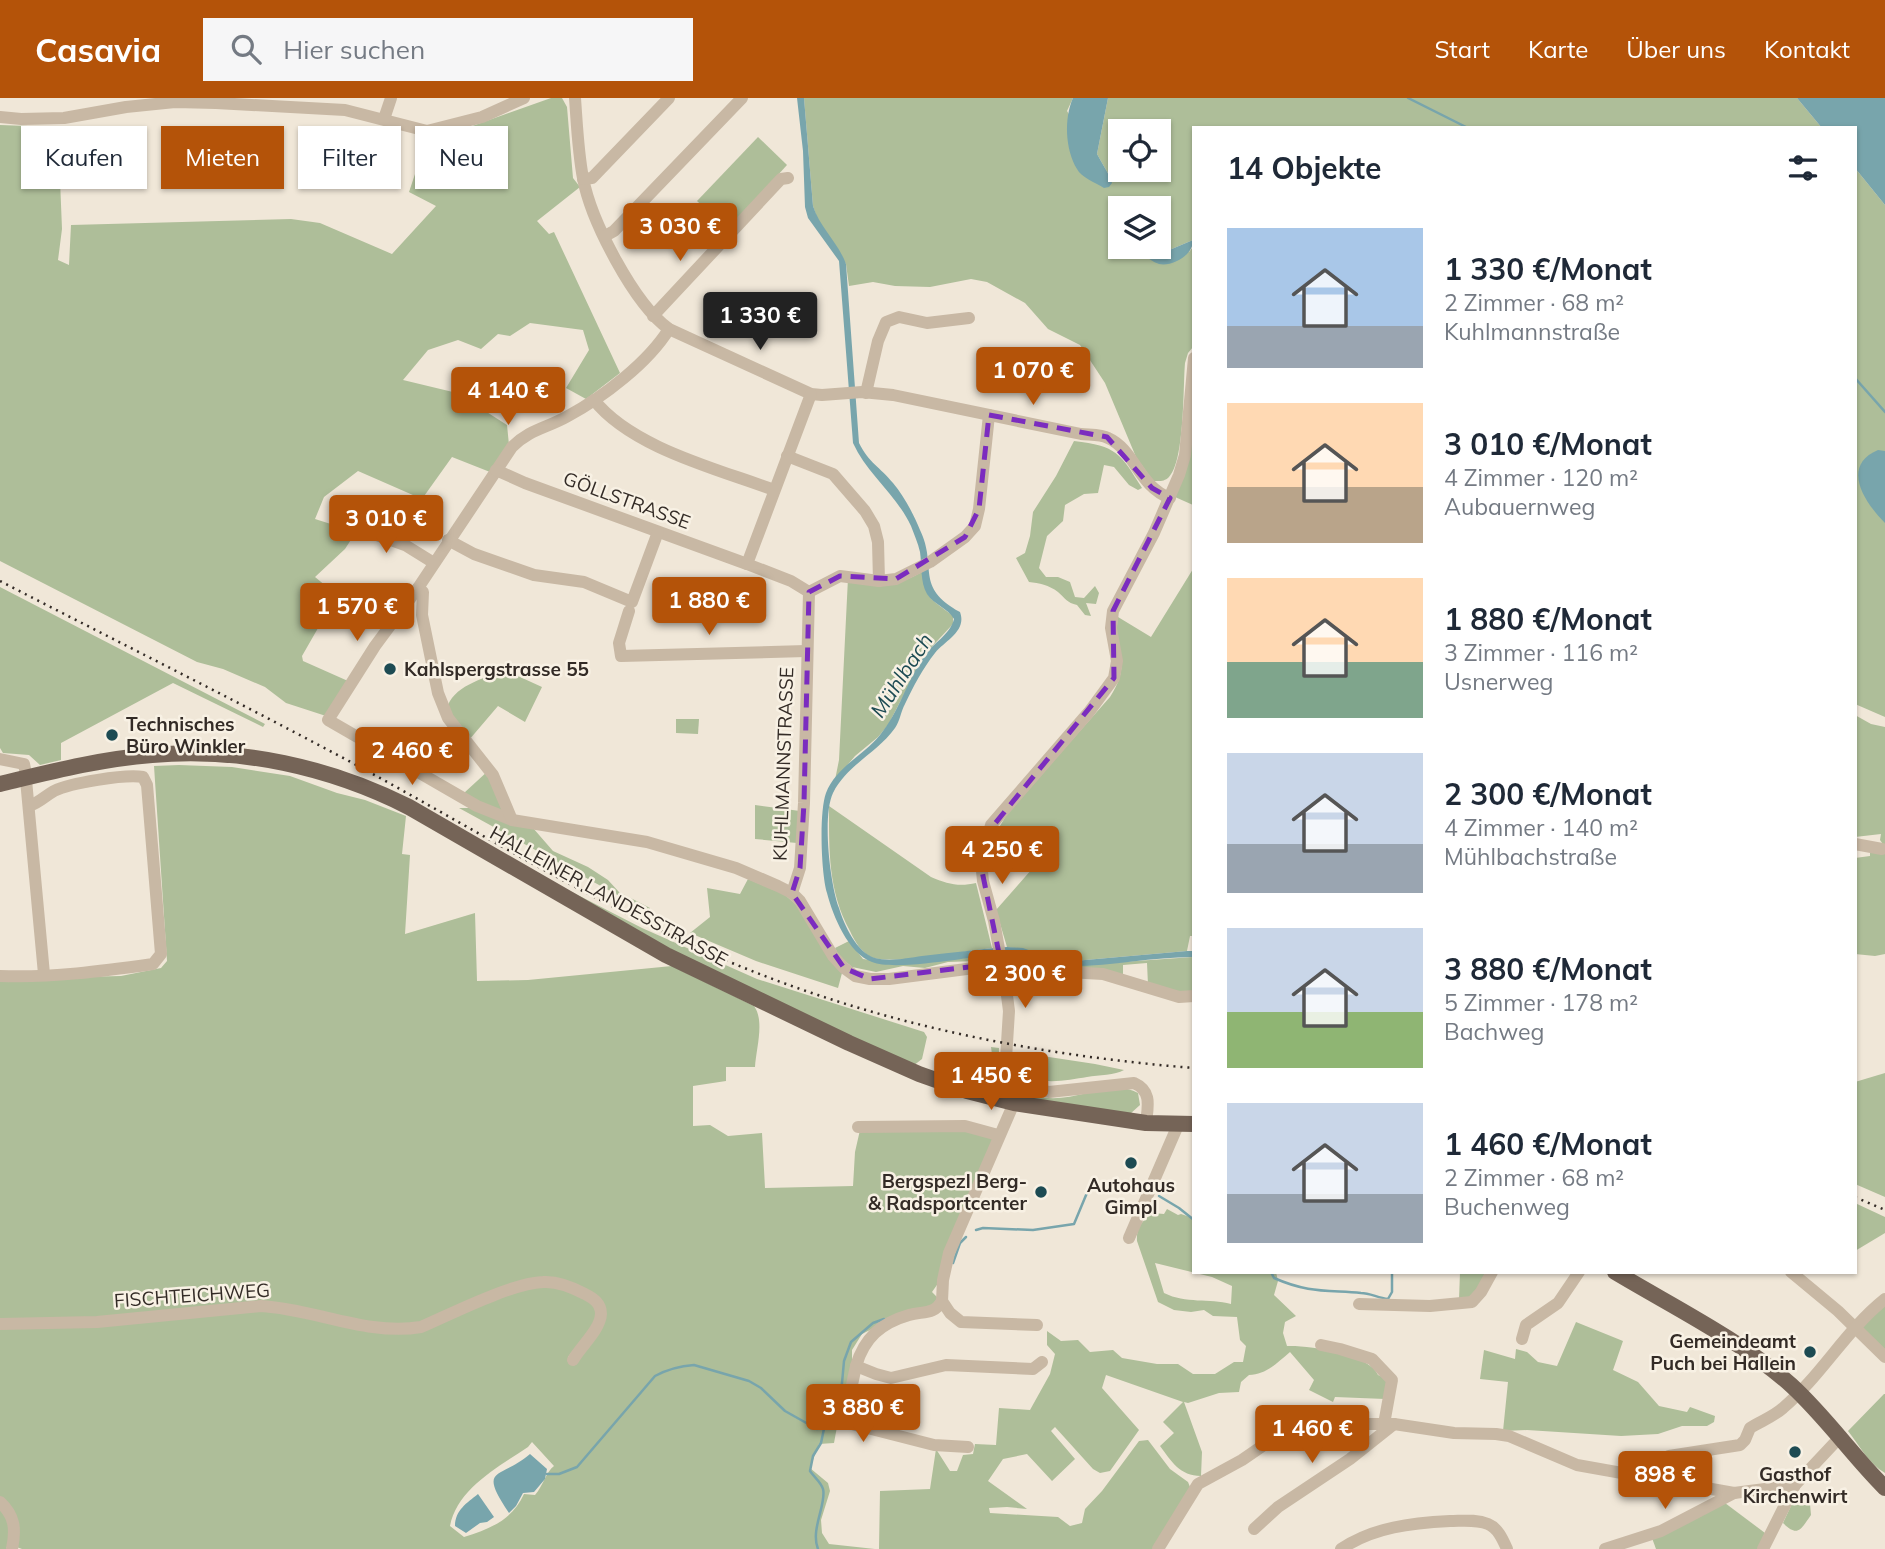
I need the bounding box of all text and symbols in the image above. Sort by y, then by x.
search box [203,18,693,81]
text: Casavia [35,29,161,70]
icon: search [227,30,265,68]
text: Hier suchen [283,33,425,66]
text: Start [1434,34,1490,64]
text: Karte [1528,34,1588,64]
text: Über uns [1626,34,1726,64]
text: Kontakt [1764,34,1850,64]
map controls [1108,119,1171,259]
button: locate [1108,119,1171,182]
chip: Kaufen [21,126,147,189]
chip: Mieten [161,126,284,189]
chip: Filter [298,126,401,189]
chip: Neu [415,126,508,189]
text: 14 Objekte [1227,149,1381,187]
icon: filters [1784,149,1822,187]
button: layers [1108,196,1171,259]
pin: 3 030 € [615,204,745,263]
text: 3 030 € [639,211,721,240]
text: 1 330 €/Monat [1444,250,1652,288]
icon: home [1283,256,1367,340]
text: 2 Zimmer · 68 m² [1444,288,1624,317]
pin: 1 330 € [695,292,825,352]
text: 1 330 € [719,300,801,329]
text: Kuhlmannstraße [1444,317,1620,346]
pin: 1 070 € [968,348,1098,407]
text: 1 070 € [992,355,1074,384]
pin: 4 140 € [443,368,573,427]
text: 4 140 € [467,375,549,404]
text: 3 010 €/Monat [1444,425,1652,463]
icon: home [1283,431,1367,515]
text: 4 Zimmer · 120 m² [1444,463,1638,492]
street label: GÖLLSTRASSE [560,466,694,534]
text: Aubauernweg [1444,492,1595,521]
pin: 3 010 € [321,496,451,555]
text: 3 010 € [345,503,427,532]
pin: 1 880 € [644,578,774,637]
pin: 1 570 € [292,584,422,643]
text: 1 880 € [668,585,750,614]
text: 1 570 € [316,591,398,620]
text: 1 880 €/Monat [1444,600,1652,638]
icon: home [1283,606,1367,690]
water label: Mühlbach [864,628,938,722]
text: 3 Zimmer · 116 m² [1444,638,1638,667]
place label: Kahlspergstrasse 55 [404,657,589,681]
marker: Kahlspergstrasse 55 [382,661,398,677]
street label: KUHLMANNSTRASSE [768,667,798,861]
text: Usnerweg [1444,667,1553,696]
place label: Technisches Büro Winkler [126,712,246,758]
marker: Technisches Büro Winkler [104,727,120,743]
pin: 2 460 € [347,728,477,787]
text: 2 460 € [371,735,453,764]
text: 2 300 €/Monat [1444,775,1652,813]
icon: home [1283,781,1367,865]
text: 4 Zimmer · 140 m² [1444,813,1638,842]
street label: HALLEINER LANDESSTRASSE [486,820,732,972]
pin: 4 250 € [937,826,1067,886]
text: 4 250 € [961,834,1043,863]
text: Mühlbachstraße [1444,842,1617,871]
pin: 2 300 € [960,950,1090,1010]
text: 3 880 €/Monat [1444,950,1652,988]
icon: home [1283,956,1367,1040]
text: 2 300 € [984,958,1066,987]
text: 5 Zimmer · 178 m² [1444,988,1638,1017]
text: Bachweg [1444,1017,1544,1046]
pin: 1 450 € [926,1052,1056,1112]
text: 1 450 € [950,1060,1032,1089]
text: 1 460 €/Monat [1444,1125,1652,1163]
icon: home [1283,1131,1367,1215]
marker: Autohaus Gimpl [1123,1155,1139,1171]
text: 2 Zimmer · 68 m² [1444,1163,1624,1192]
place label: Bergspezl Berg- & Radsportcenter [868,1169,1028,1215]
place label: Autohaus Gimpl [1087,1173,1175,1219]
marker: Bergspezl Berg- & Radsportcenter [1033,1184,1049,1200]
text: Buchenweg [1444,1192,1570,1221]
street label: FISCHTEICHWEG [113,1278,271,1312]
place label: Gemeindeamt Puch bei Hallein [1650,1329,1796,1375]
marker: Gemeindeamt Puch bei Hallein [1802,1344,1818,1360]
pin: 3 880 € [798,1384,928,1444]
text: 3 880 € [822,1392,904,1421]
pin: 1 460 € [1247,1406,1377,1465]
text: 1 460 € [1271,1413,1353,1442]
marker: Gasthof Kirchenwirt [1787,1444,1803,1460]
pin: 898 € [1616,1452,1714,1511]
text: 898 € [1634,1459,1696,1488]
place label: Gasthof Kirchenwirt [1743,1462,1847,1508]

